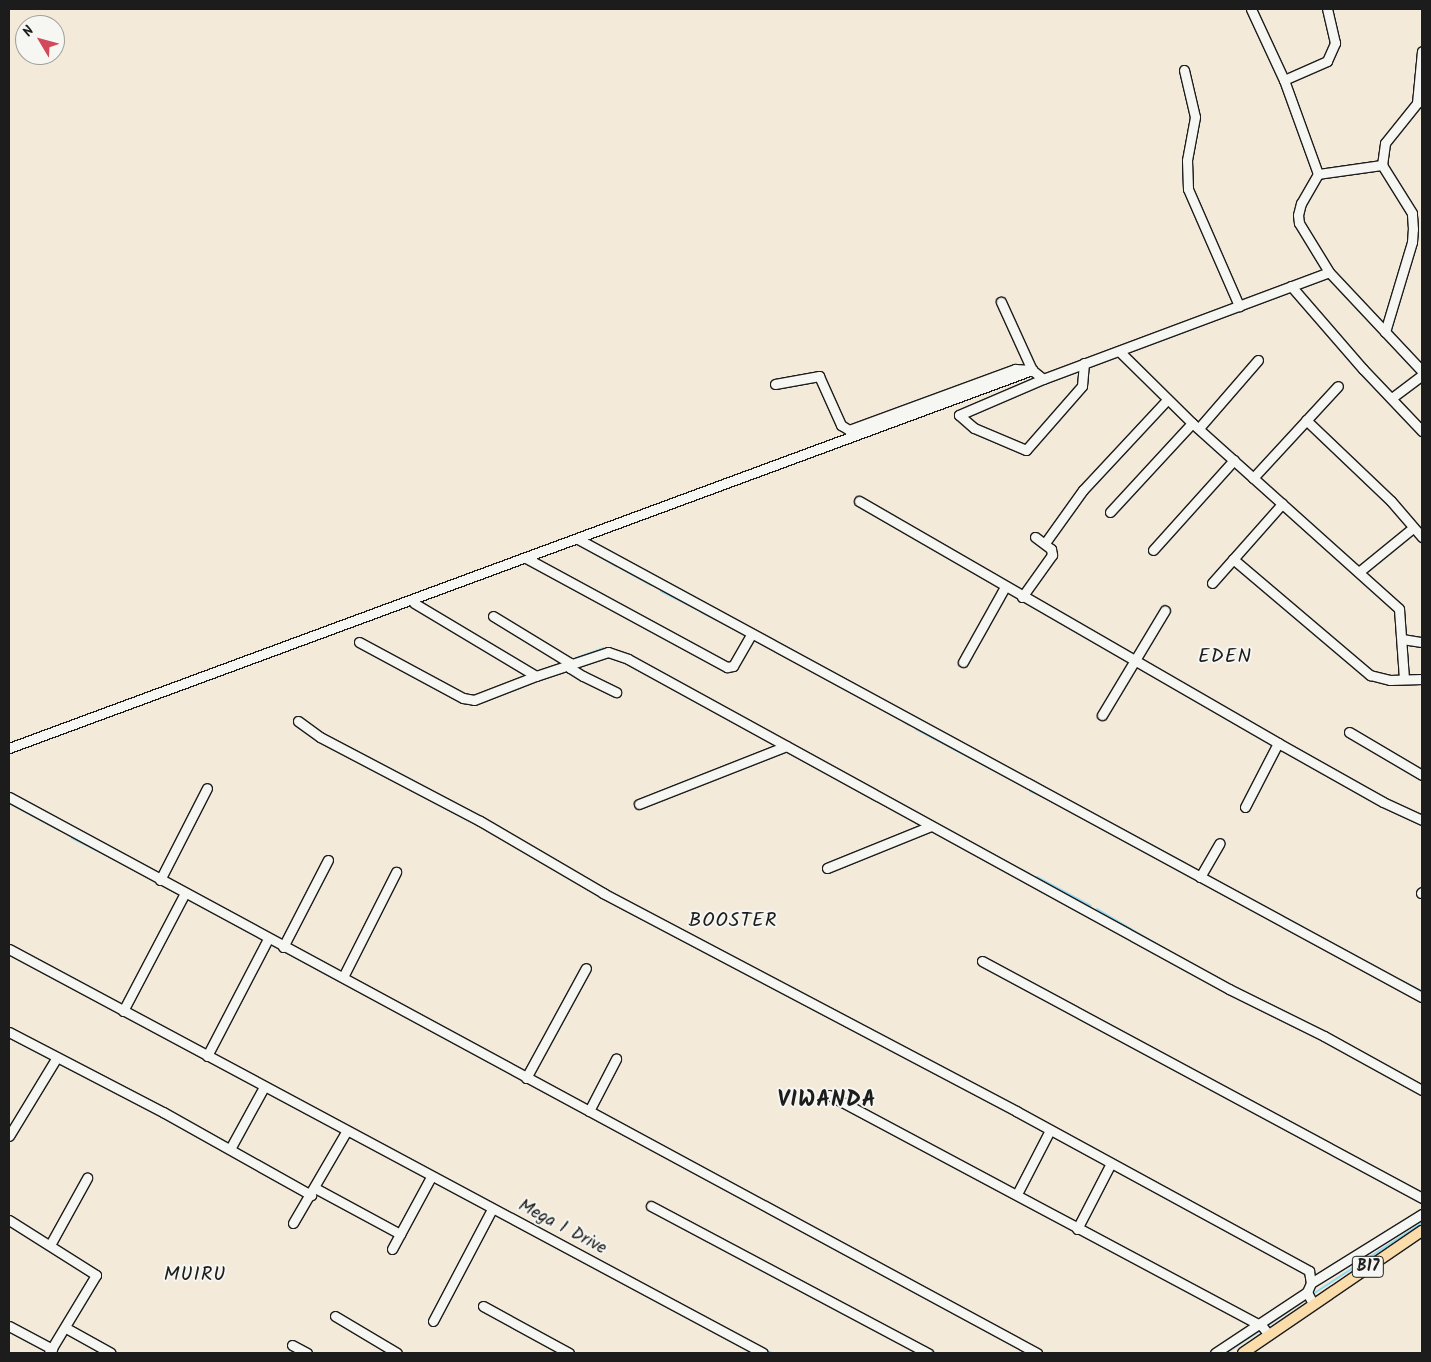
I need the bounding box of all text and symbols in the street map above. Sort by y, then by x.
north arrow [15,15,65,65]
text: N [17,21,40,42]
district label: EDEN [1198,645,1252,669]
district label: BOOSTER [688,909,778,933]
district label: VIWANDA [777,1088,877,1114]
street label: Mega 1 Drive [514,1196,610,1260]
road number: B17 [1352,1254,1384,1280]
district label: MUIRU [163,1263,227,1287]

